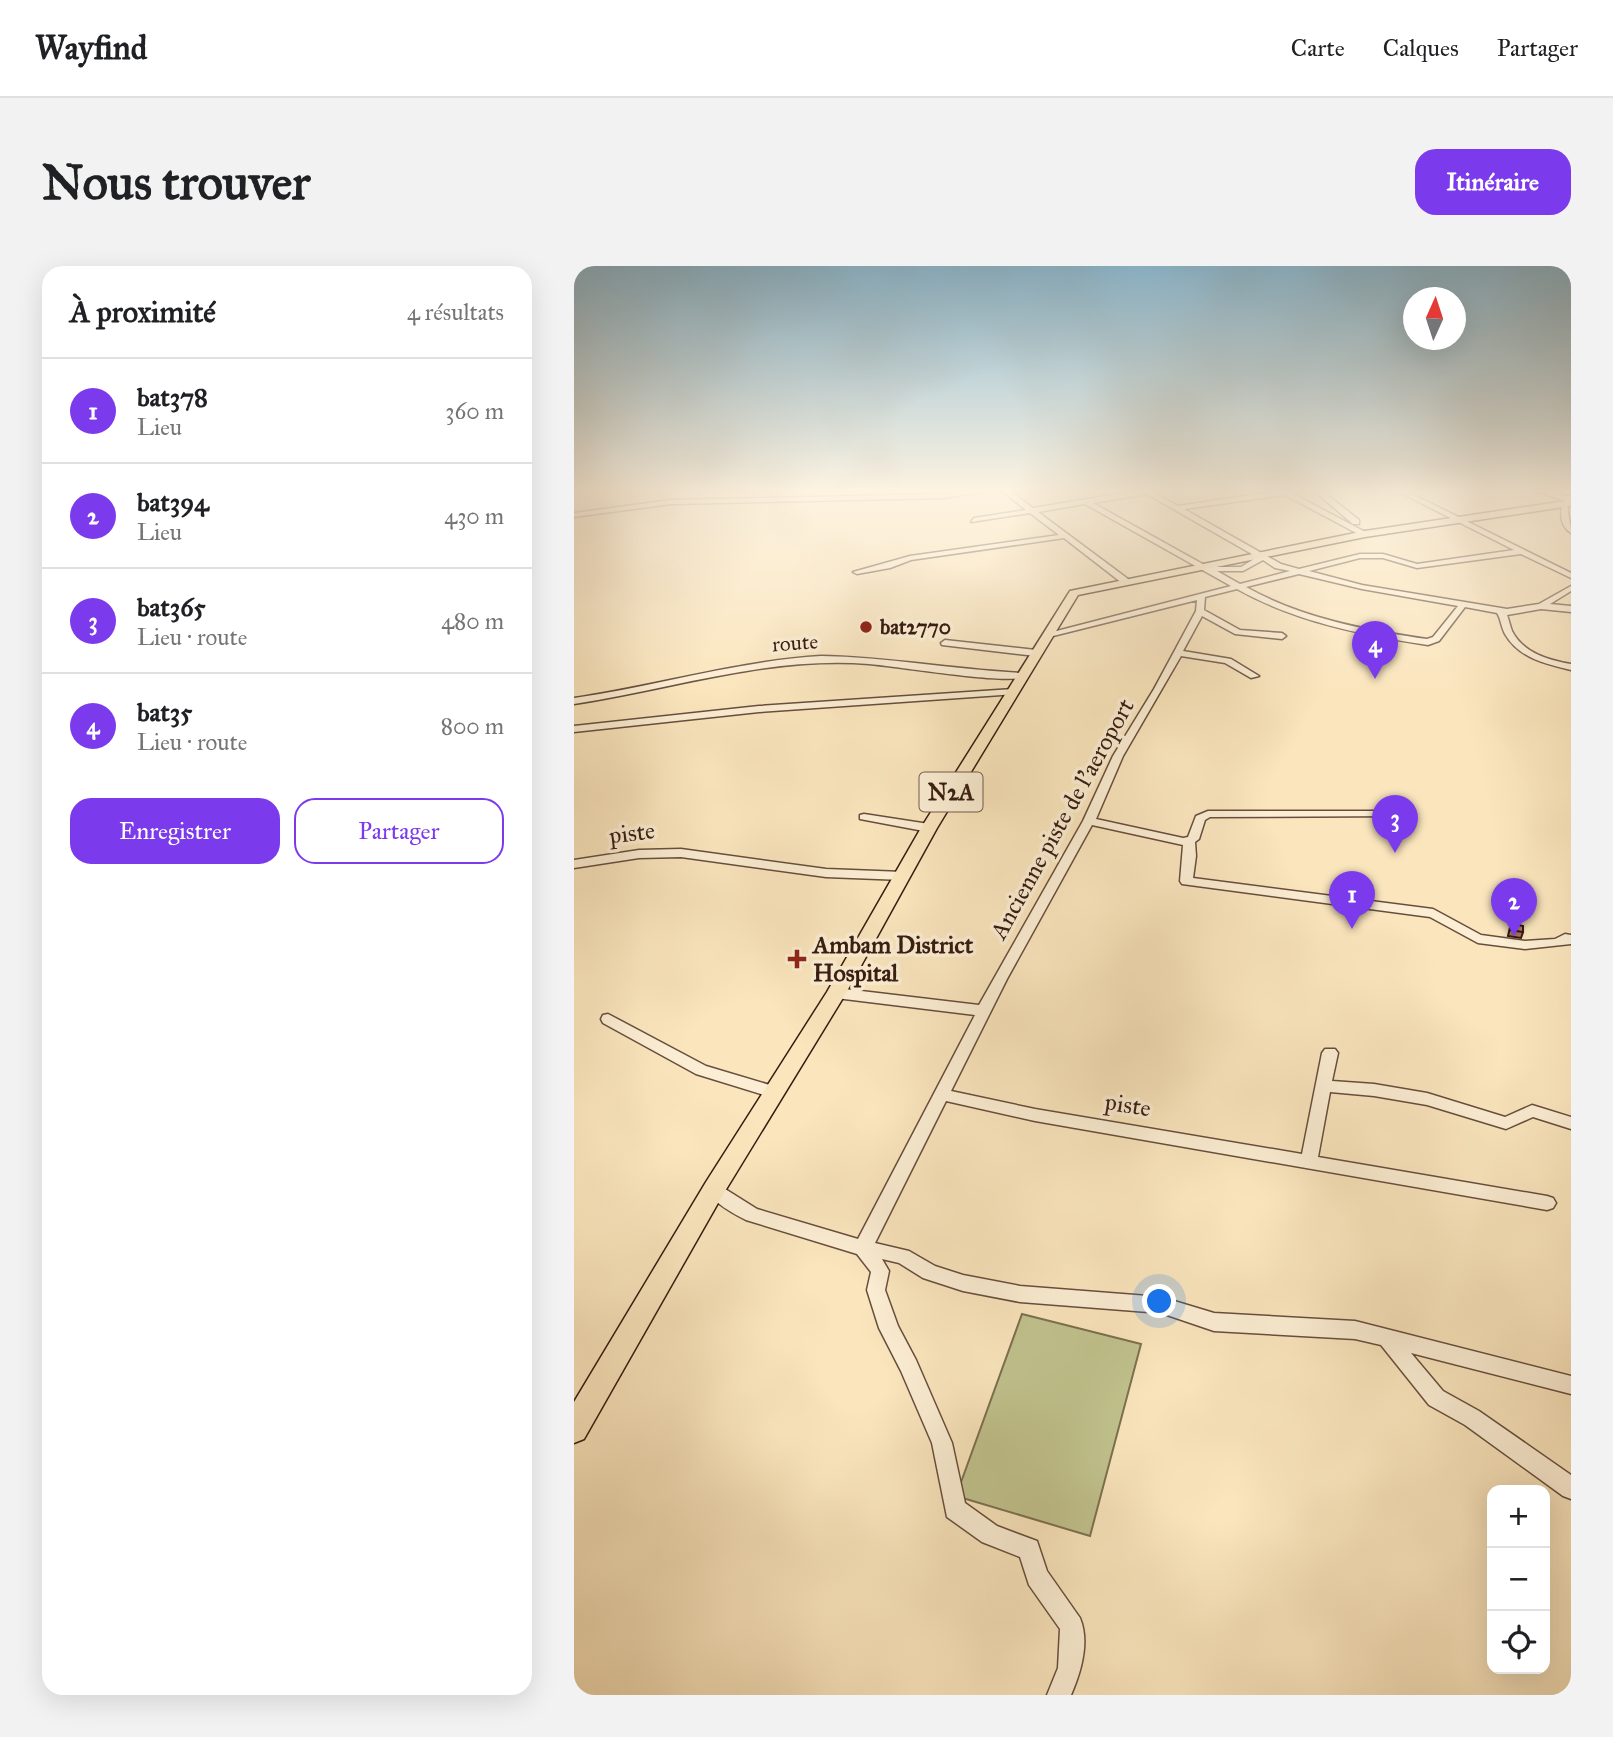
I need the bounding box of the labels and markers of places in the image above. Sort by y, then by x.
place label: bat2770 [879,614,951,640]
marker: bat2770 [858,619,874,635]
pin: 4 [1352,621,1398,679]
pin: 3 [1372,795,1418,853]
pin: 1 [1329,871,1375,929]
pin: 2 [1491,878,1537,936]
place label: Ambam District Hospital [811,930,974,988]
marker: Ambam District Hospital [787,949,807,969]

